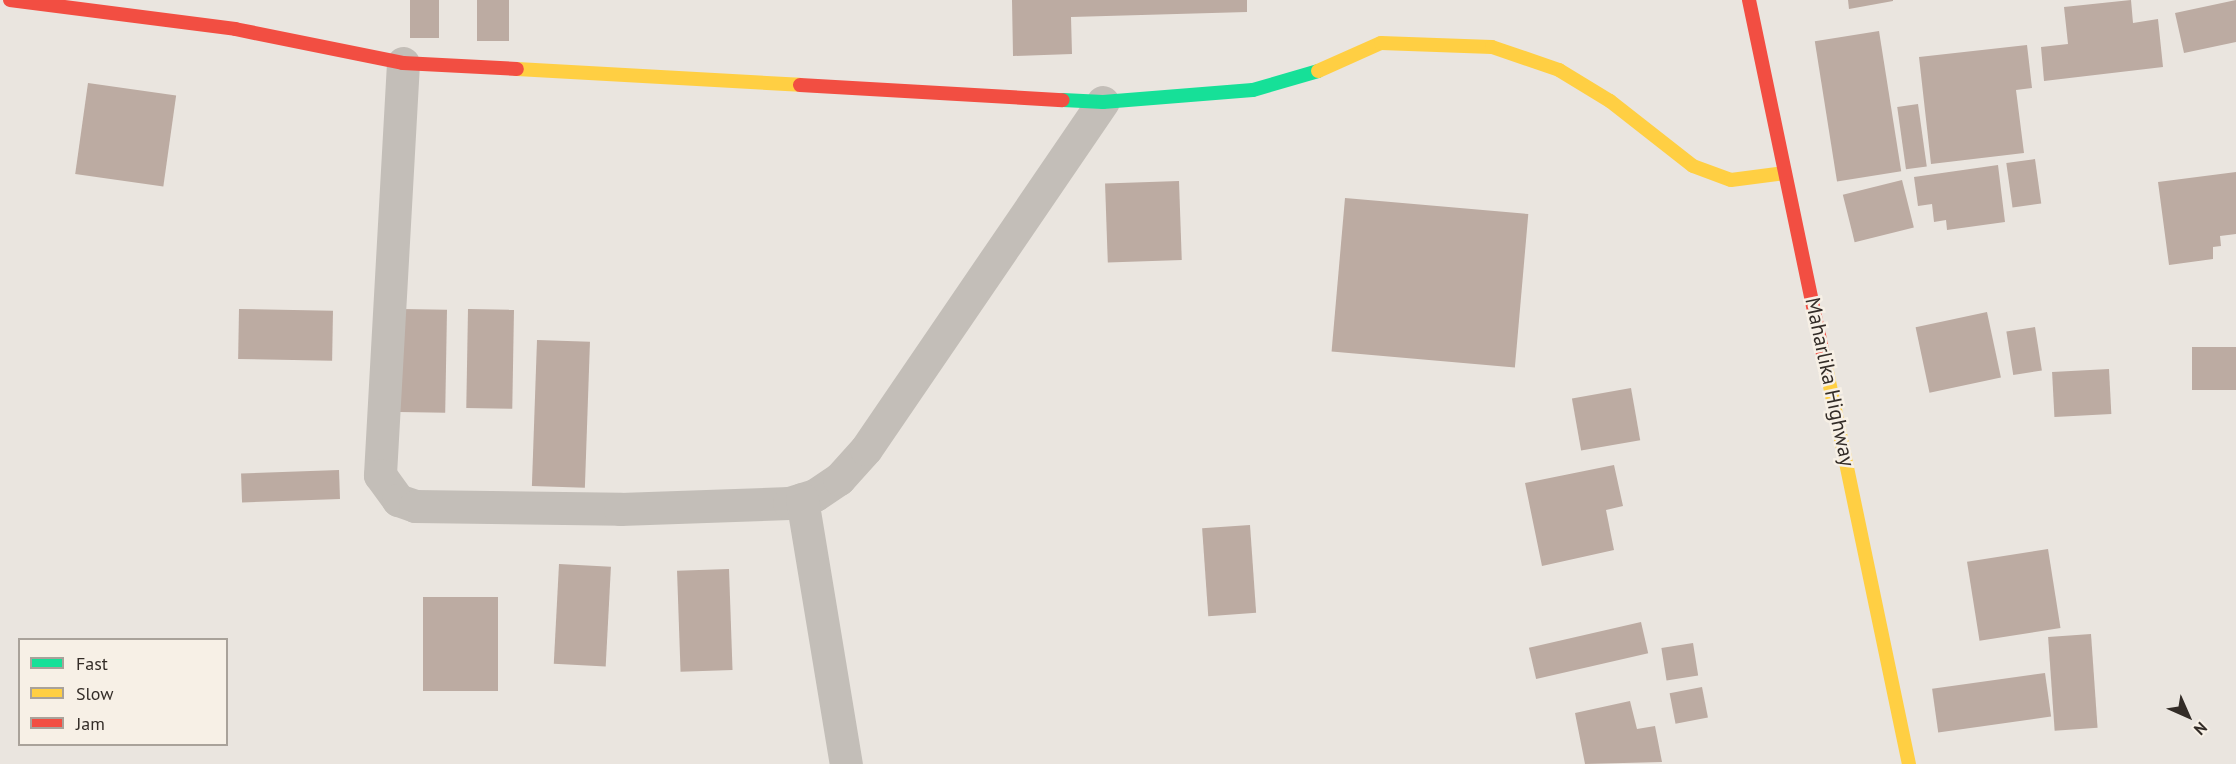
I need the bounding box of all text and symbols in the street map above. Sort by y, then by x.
street label: Maharlika Highway [1800,295,1860,469]
legend [18,638,228,746]
text: Fast [76,652,108,675]
text: Slow [76,682,114,705]
north arrow [2158,686,2218,746]
text: Jam [76,712,105,735]
text: N [2190,718,2212,740]

